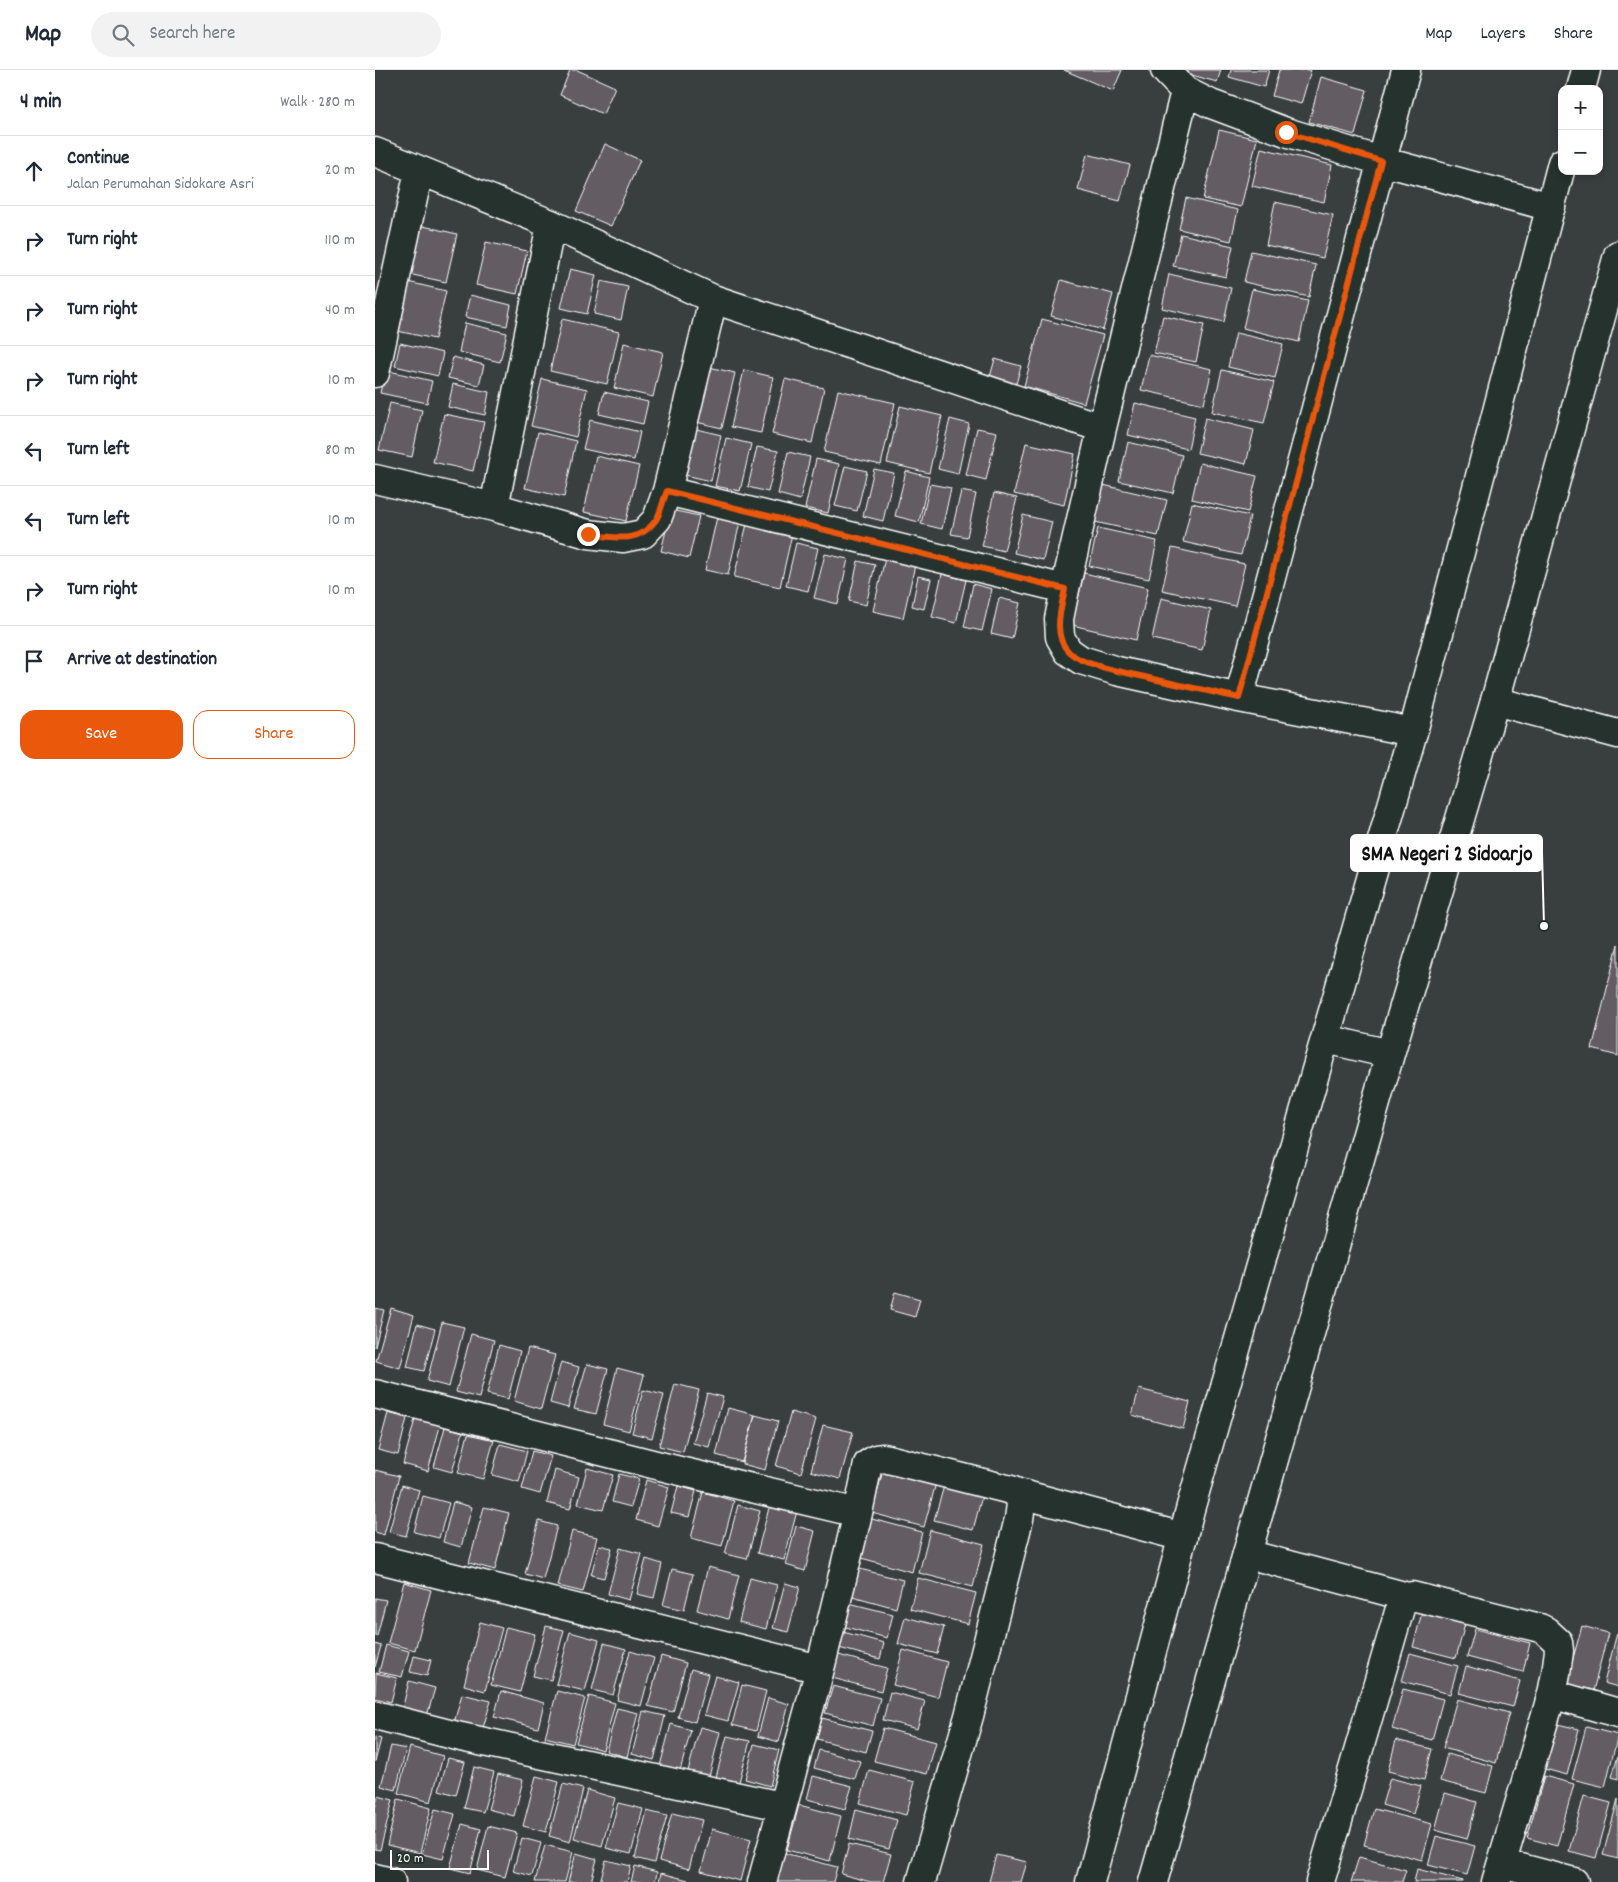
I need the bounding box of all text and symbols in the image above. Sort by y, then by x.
search box [91,12,441,57]
text: Map [25,18,61,52]
icon: search [109,21,137,49]
text: Search here [149,21,235,48]
text: Map [1425,22,1452,47]
text: Layers [1480,22,1526,47]
text: Share [1554,22,1593,47]
map controls [1558,85,1603,175]
button: + [1558,85,1603,130]
text: 4 min [20,88,62,118]
text: Walk · 280 m [280,91,355,114]
route start [1275,121,1298,144]
button: − [1558,130,1603,175]
text: Continue [67,146,129,173]
icon: ahead [20,157,48,185]
text: 20 m [325,159,355,182]
text: Jalan Perumahan Sidokare Asri [67,173,254,196]
icon: right [20,227,48,255]
text: Turn right [67,227,138,254]
text: 110 m [325,229,355,252]
icon: right [20,297,48,325]
text: Turn right [67,297,138,324]
text: 40 m [325,299,355,322]
icon: right [20,367,48,395]
text: Turn right [67,367,138,394]
text: 10 m [328,369,355,392]
icon: left [20,437,48,465]
text: Turn left [67,437,130,464]
text: 80 m [325,439,355,462]
icon: left [20,507,48,535]
text: Turn left [67,507,130,534]
text: 10 m [328,509,355,532]
route end [577,523,600,546]
icon: right [20,577,48,605]
text: Turn right [67,577,138,604]
text: 10 m [328,579,355,602]
icon: arrive [20,647,48,675]
text: Arrive at destination [67,647,217,674]
button: Save [20,710,183,759]
button: Share [193,710,355,759]
callout: SMA Negeri 2 Sidoarjo [1351,835,1542,871]
text: SMA Negeri 2 Sidoarjo [1361,841,1533,871]
scale bar [390,1847,489,1870]
text: 20 m [397,1849,424,1869]

